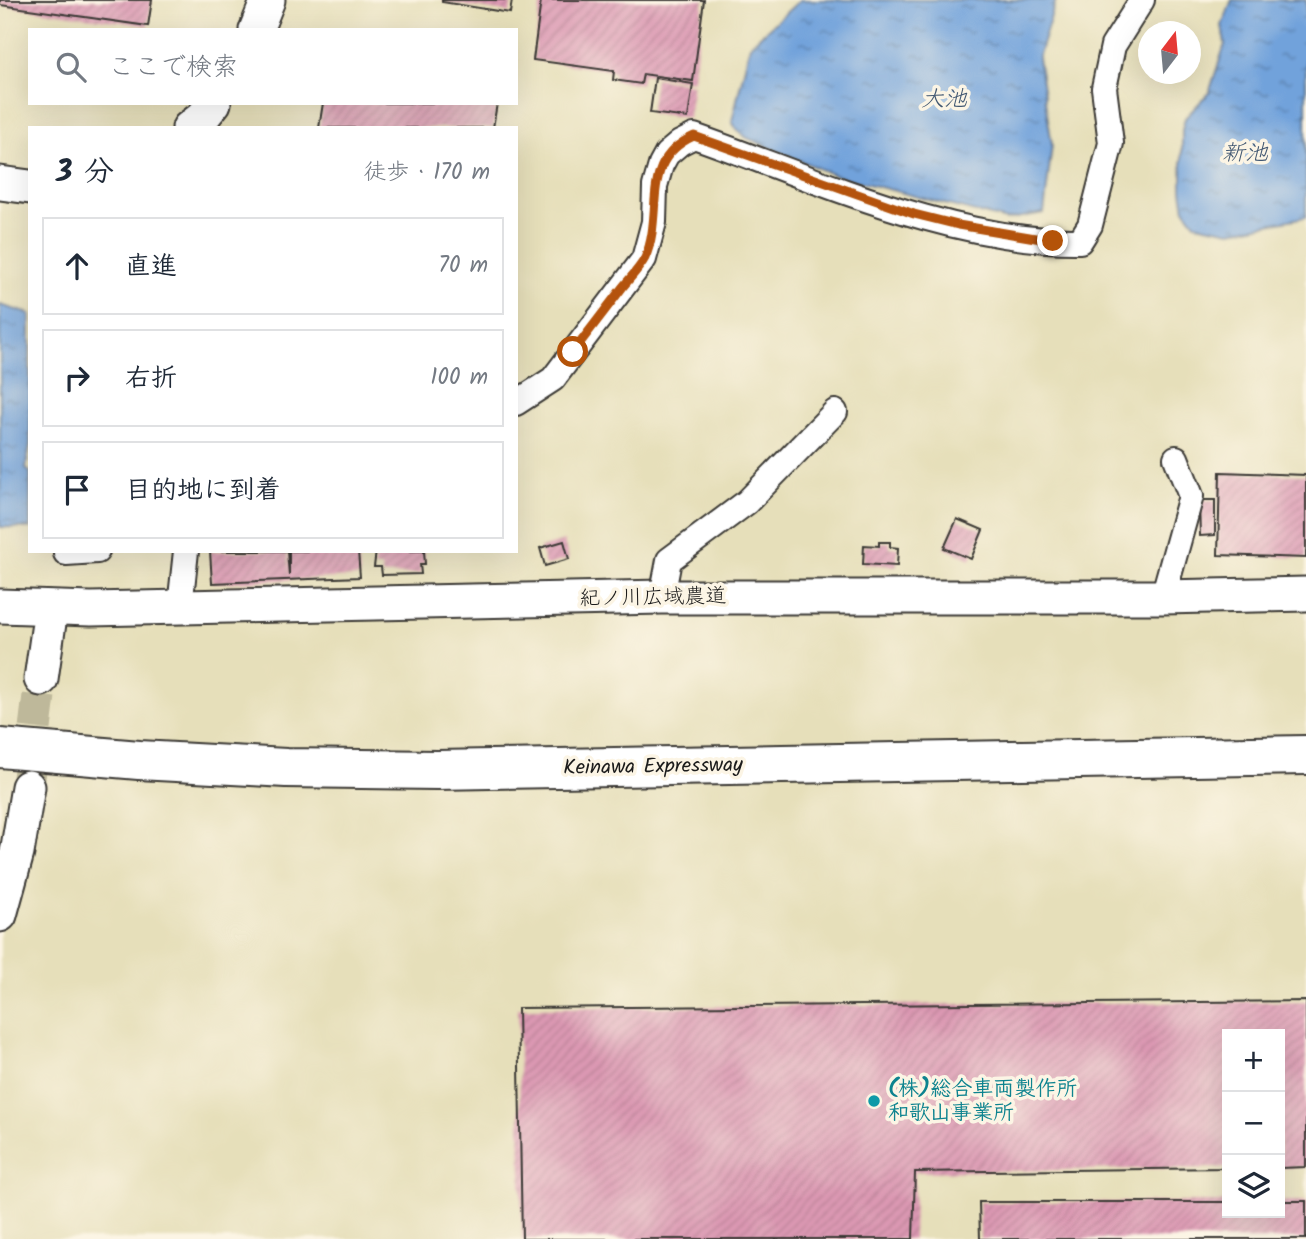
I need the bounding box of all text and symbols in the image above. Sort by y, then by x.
north arrow [1138,21,1201,84]
search box [28,28,518,105]
text: ここで検索 [108,47,238,89]
icon: search [52,48,90,86]
water label: 大池 [921,82,968,118]
water label: 新池 [1222,136,1269,172]
text: 3 分 [56,149,114,197]
text: 徒歩 · 170 m [363,155,490,191]
route end [1037,225,1068,256]
text: 直進 [125,246,177,288]
icon: ahead [58,247,96,285]
text: 70 m [438,248,488,284]
route start [557,336,588,367]
text: 右折 [125,358,177,400]
icon: right [58,359,96,397]
text: 100 m [430,360,488,396]
text: 目的地に到着 [125,470,281,512]
icon: arrive [58,471,96,509]
street label: 紀ノ川広域農道 [579,580,727,616]
street label: Keinawa Expressway [563,749,743,785]
map controls [1222,1029,1285,1218]
button: + [1222,1029,1285,1092]
place label: (株)総合車両製作所 和歌山事業所 [888,1073,1077,1130]
button: − [1222,1092,1285,1155]
marker: (株)総合車両製作所 和歌山事業所 [866,1093,882,1109]
button: layers [1222,1155,1285,1218]

